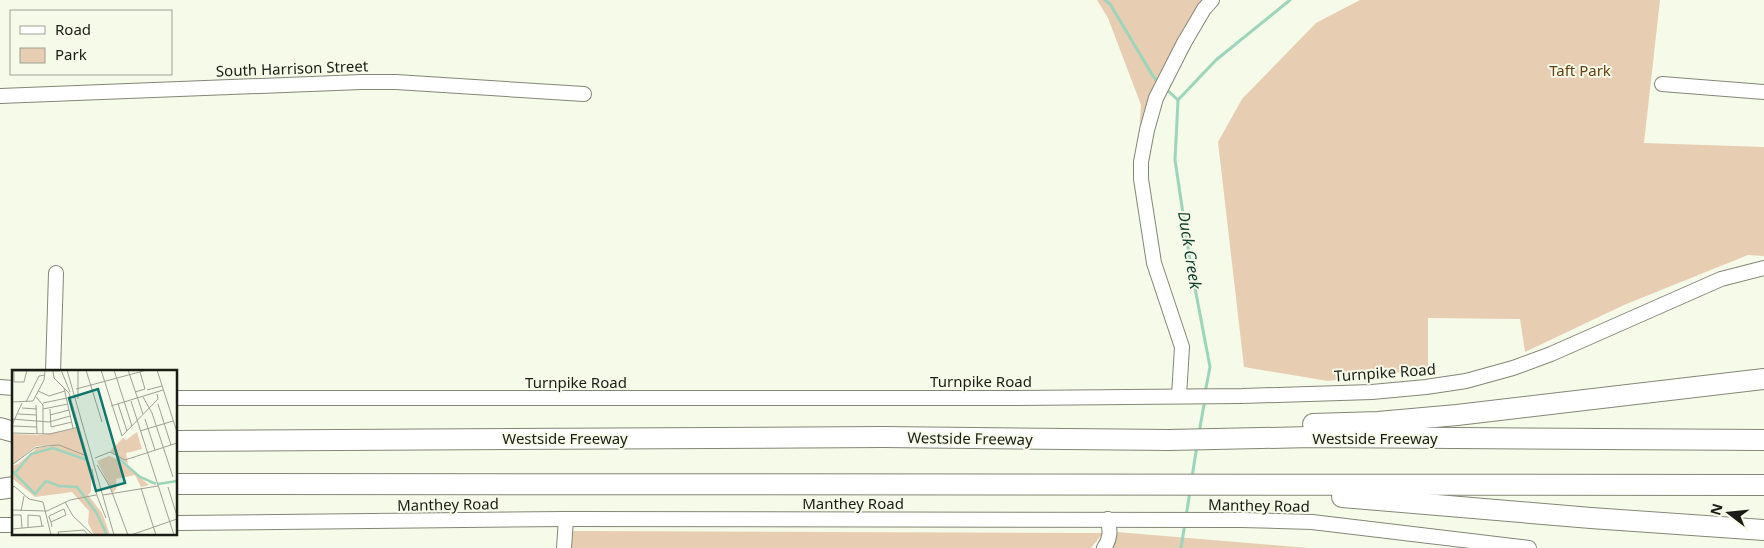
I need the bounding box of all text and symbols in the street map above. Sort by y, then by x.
legend [10,10,172,75]
text: Road [55,19,91,39]
text: Park [55,44,87,64]
street label: South Harrison Street [216,55,369,81]
park label: Taft Park [1549,60,1611,80]
water label: Duck Creek [1173,209,1207,292]
street label: Turnpike Road [1334,358,1436,386]
inset map [12,370,178,536]
street label: Turnpike Road [930,371,1032,391]
street label: Turnpike Road [525,372,627,392]
street label: Westside Freeway [907,427,1033,449]
street label: Westside Freeway [502,428,628,448]
street label: Westside Freeway [1312,428,1438,448]
north arrow [1704,488,1754,538]
street label: Manthey Road [397,493,499,515]
street label: Manthey Road [802,493,904,513]
street label: Manthey Road [1208,494,1310,516]
text: N [1705,501,1727,517]

